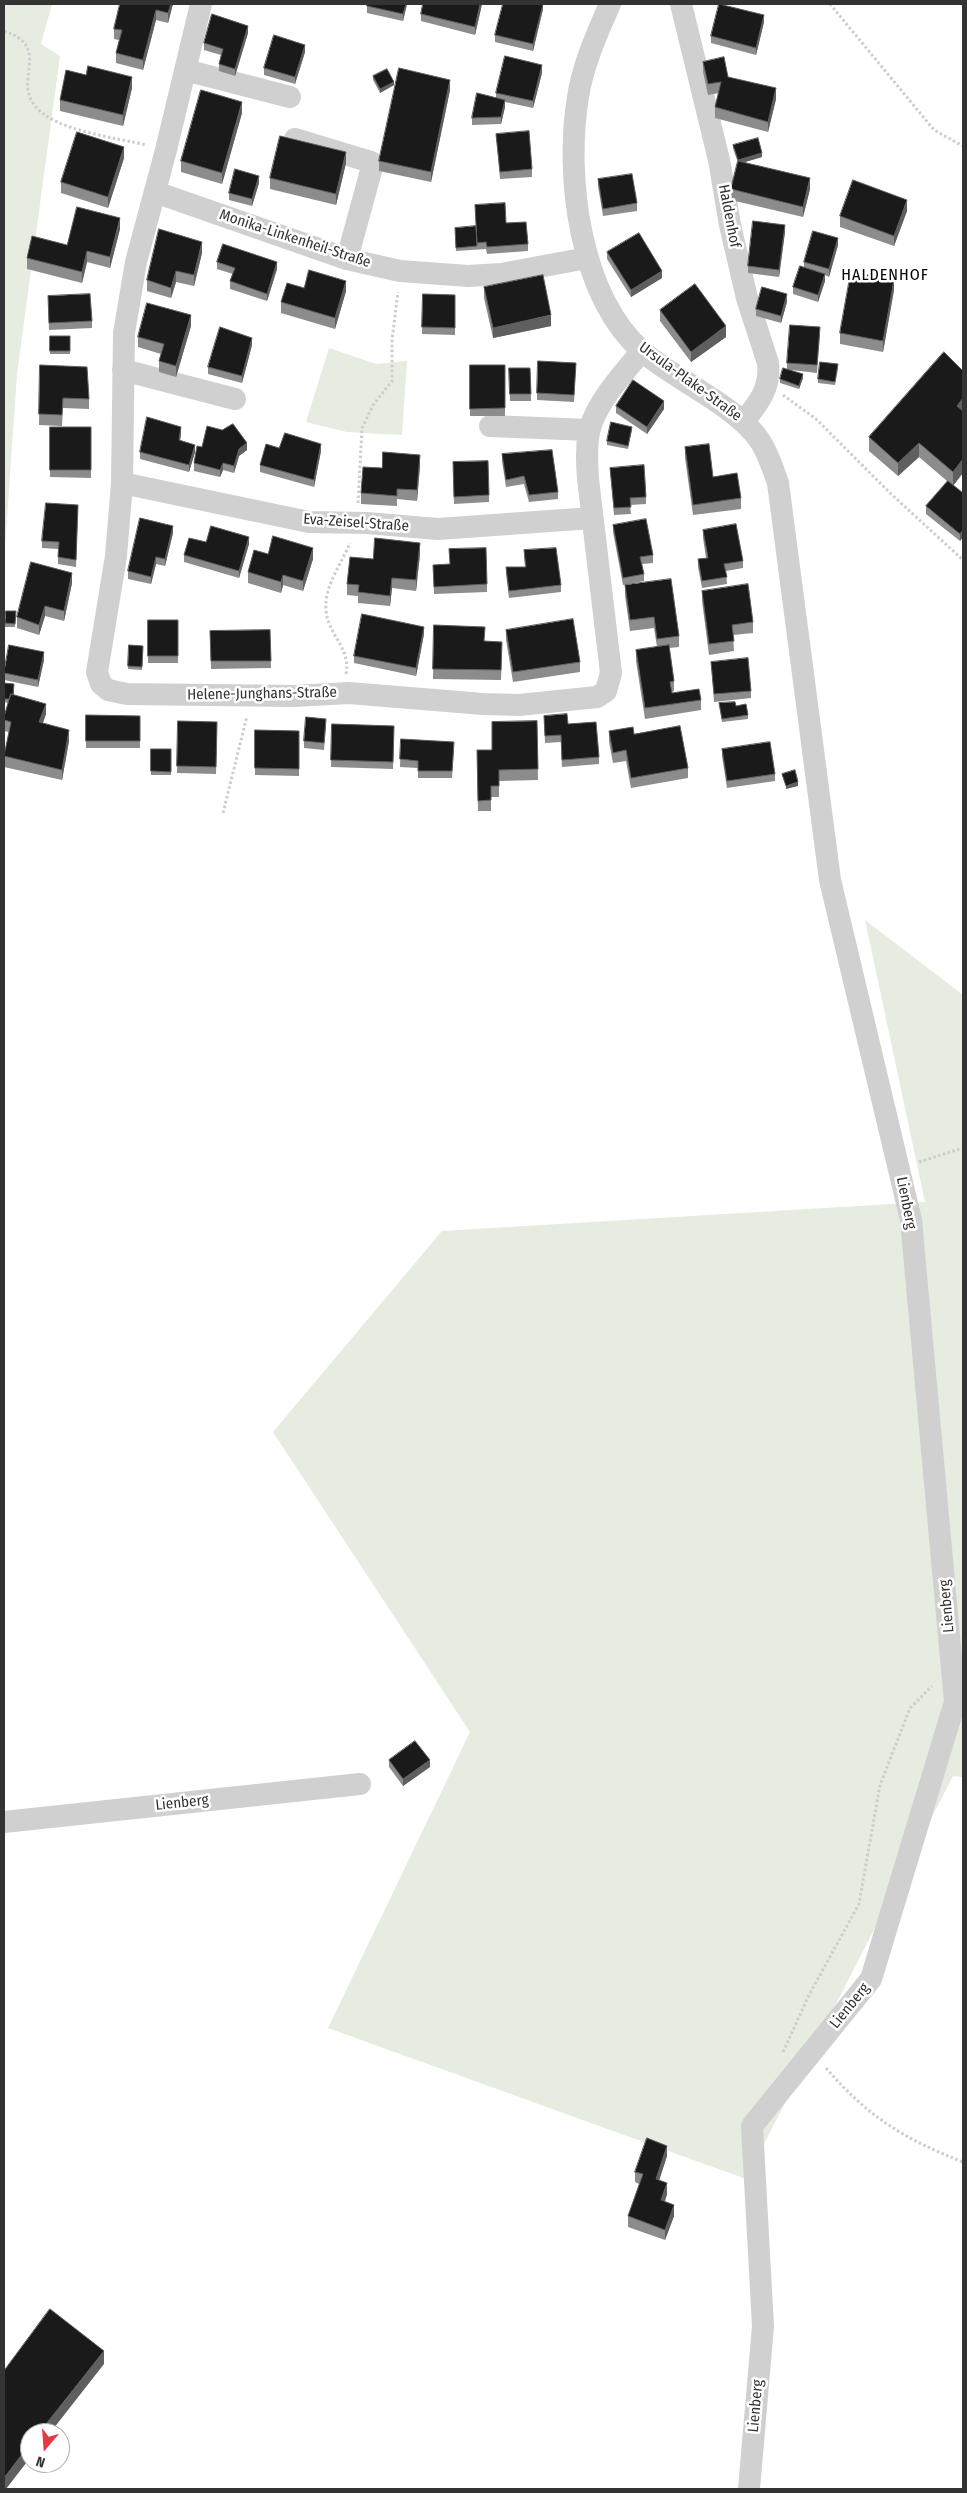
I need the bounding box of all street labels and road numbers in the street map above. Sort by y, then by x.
street label: Haldenhof [714,183,744,249]
street label: Monika-Linkenheil-Straße [217,206,373,272]
street label: Ursula-Plake-Straße [635,339,745,425]
street label: Eva-Zeisel-Straße [303,510,409,536]
street label: Helene-Junghans-Straße [187,684,337,704]
street label: Lienberg [892,1175,920,1231]
street label: Lienberg [936,1579,958,1633]
street label: Lienberg [155,1791,209,1815]
street label: Lienberg [826,1980,874,2032]
street label: Lienberg [745,2379,767,2433]

